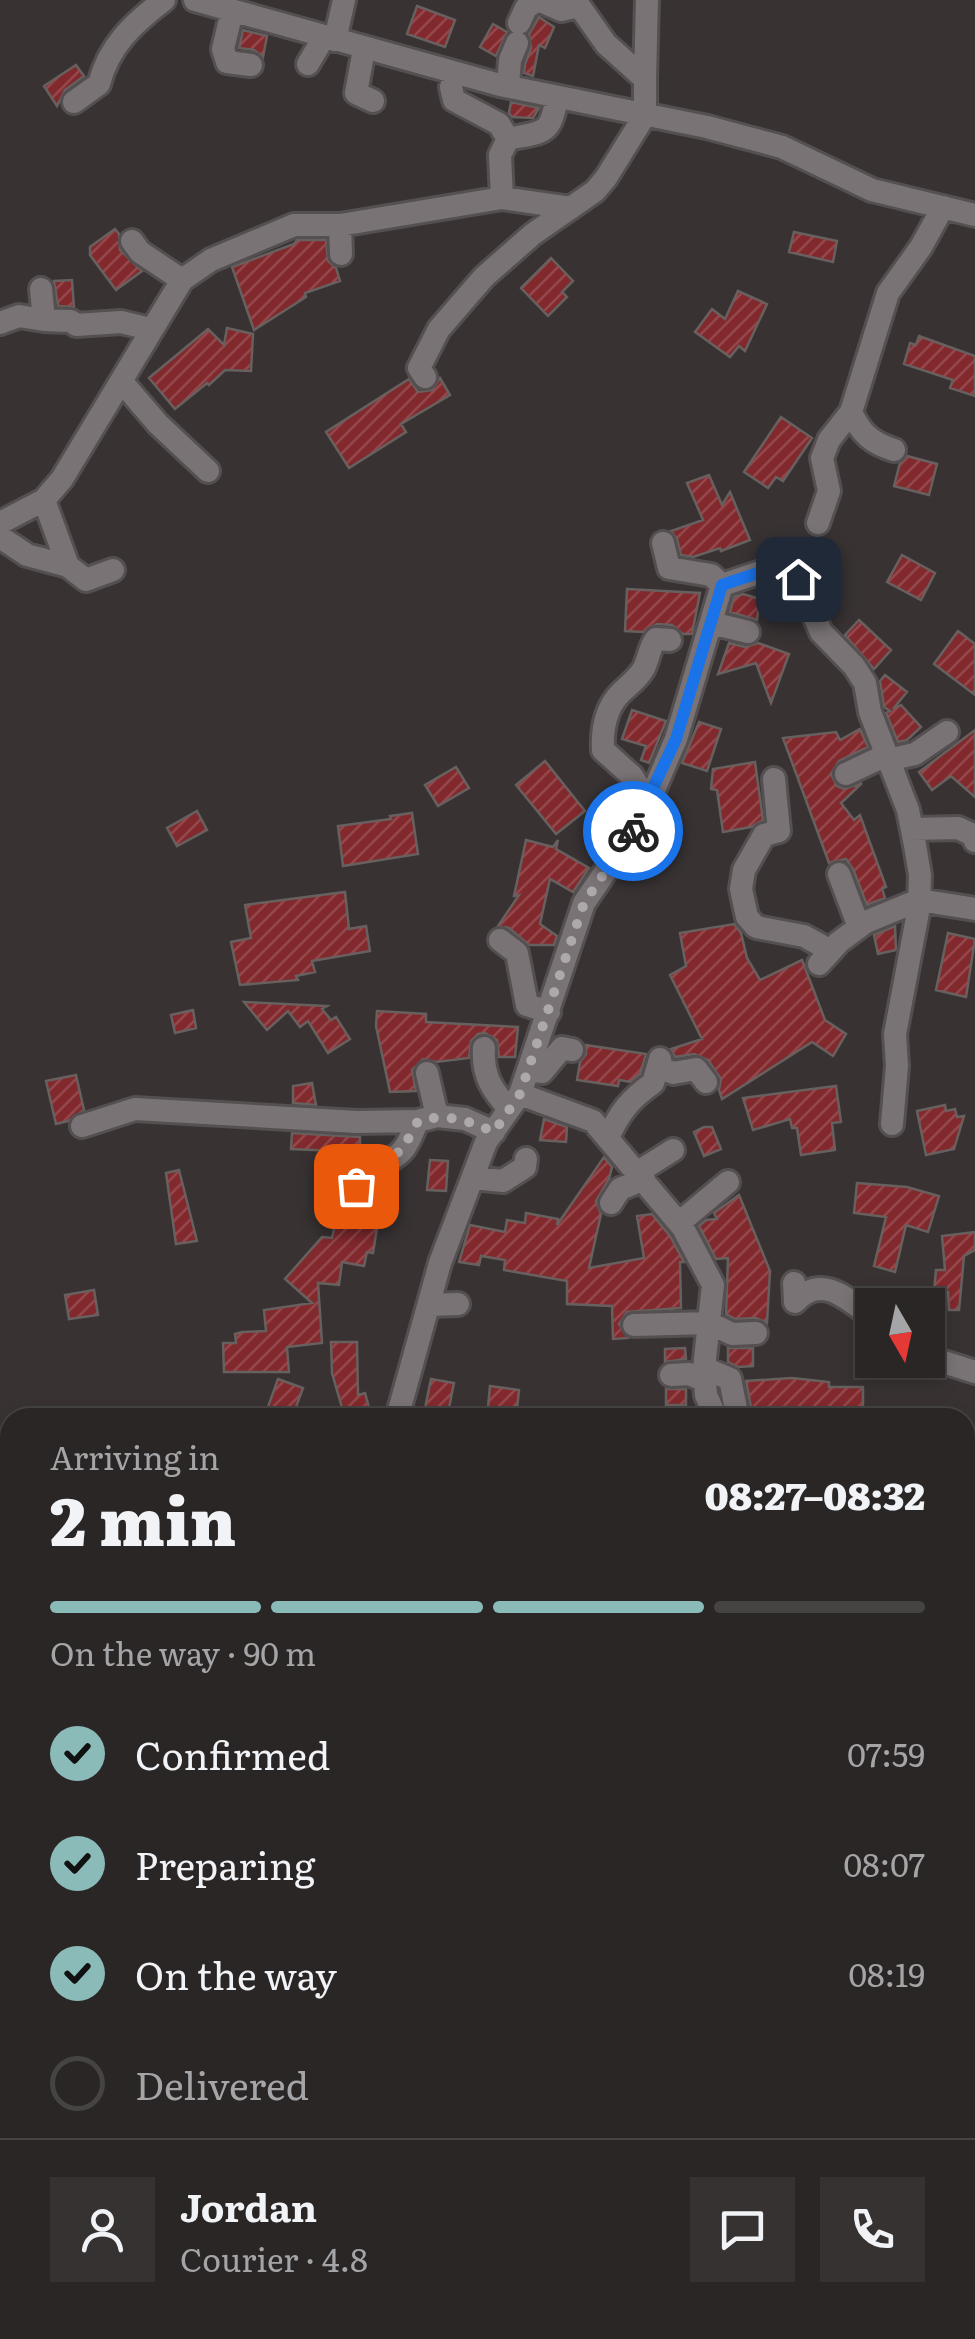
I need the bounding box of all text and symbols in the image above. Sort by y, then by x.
pin [756,537,841,622]
icon: home [771,552,826,607]
courier [583,781,683,881]
icon: bike [606,804,661,859]
pin [314,1144,399,1229]
icon: bag [329,1159,384,1214]
north arrow [855,1288,945,1378]
map controls [855,1288,945,1378]
text: Arriving in [50,1432,220,1480]
text: 08:27–08:32 [705,1465,925,1522]
text: 2 min [50,1469,236,1566]
text: On the way · 90 m [50,1628,316,1676]
text: Confirmed [135,1725,330,1782]
icon: check [50,1726,105,1781]
text: 07:59 [847,1729,925,1777]
text: Preparing [135,1835,315,1892]
icon: check [50,1836,105,1891]
text: 08:07 [843,1839,925,1887]
text: On the way [135,1945,337,2002]
icon: check [50,1946,105,2001]
text: 08:19 [848,1949,925,1997]
text: Delivered [135,2055,309,2112]
button: person [50,2177,155,2282]
text: Jordan [180,2177,317,2234]
button: chat [690,2177,795,2282]
button: phone [820,2177,925,2282]
text: Courier · 4.8 [180,2234,368,2282]

